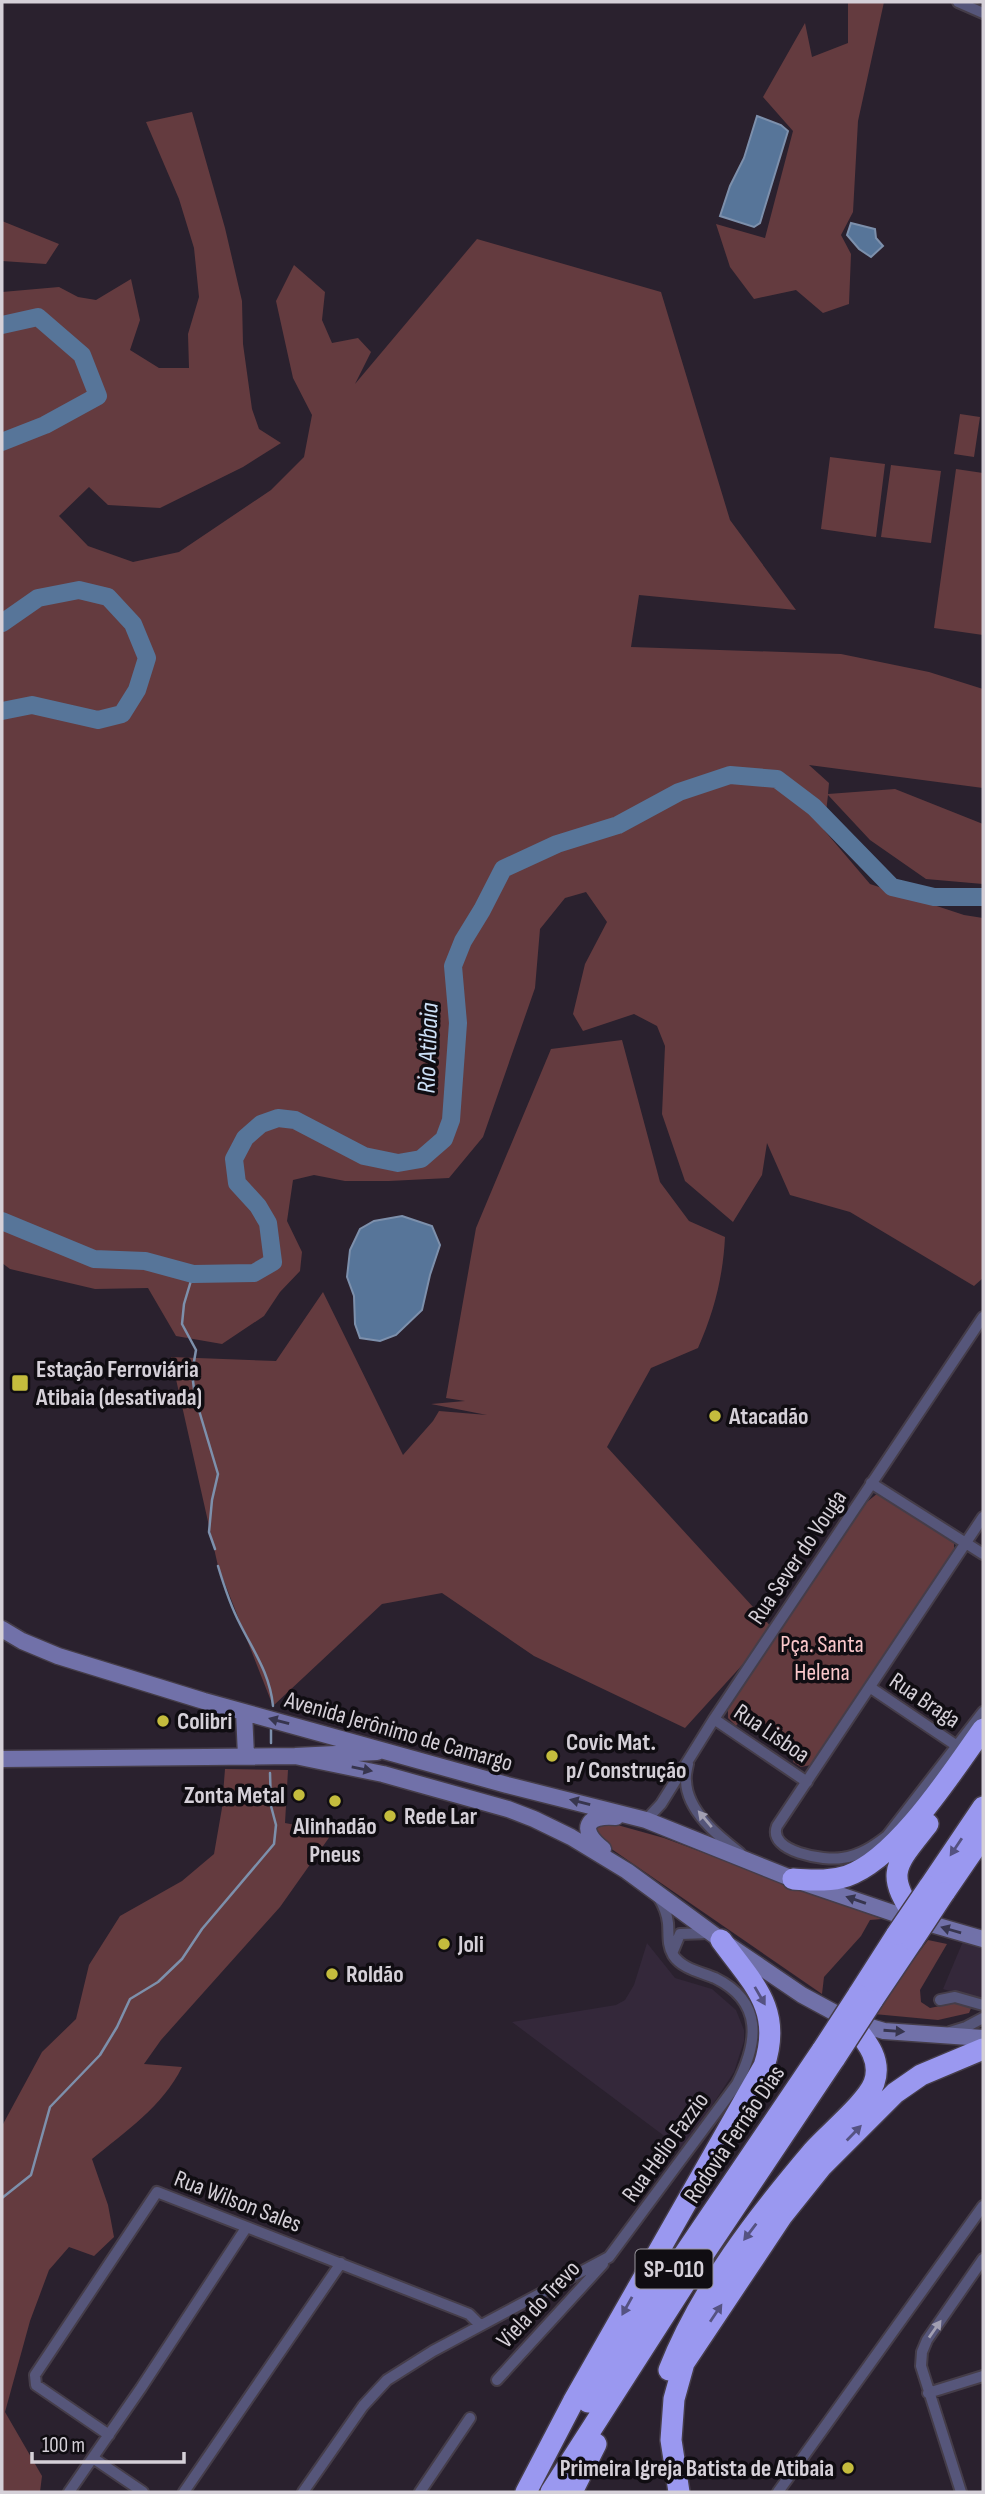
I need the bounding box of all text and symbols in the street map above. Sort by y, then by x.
water label: Rio Atibaia [411,1002,446,1094]
place label: Estação Ferroviária Atibaia (desativada) [35,1355,202,1412]
marker: Estação Ferroviária Atibaia (desativada) [10,1373,30,1393]
place label: Atacadão [728,1402,808,1431]
marker: Atacadão [707,1408,723,1424]
street label: Rua Sever do Vouga [742,1485,853,1630]
park label: Pça. Santa Helena [780,1630,864,1687]
street label: Rua Braga [884,1666,966,1735]
street label: Avenida Jerônimo de Camargo [281,1685,516,1778]
street label: Rua Lisboa [728,1698,815,1769]
place label: Colibri [177,1707,232,1736]
marker: Colibri [155,1713,171,1729]
one-way arrow [268,1715,290,1726]
place label: Covic Mat. p/ Construção [566,1728,687,1785]
marker: Covic Mat. p/ Construção [544,1748,560,1764]
one-way arrow [351,1764,373,1775]
place label: Zonta Metal [184,1781,285,1810]
marker: Zonta Metal [291,1787,307,1803]
marker: Alinhadão Pneus [327,1793,343,1809]
one-way arrow [569,1796,591,1807]
place label: Rede Lar [404,1802,478,1831]
marker: Rede Lar [382,1808,398,1824]
one-way arrow [698,1810,713,1827]
place label: Alinhadão Pneus [292,1812,377,1869]
one-way arrow [949,1838,963,1856]
one-way arrow [845,1894,866,1905]
one-way arrow [940,1924,962,1935]
place label: Joli [457,1930,484,1959]
marker: Joli [436,1936,452,1952]
place label: Roldão [346,1960,404,1989]
marker: Roldão [324,1966,340,1982]
one-way arrow [754,1987,766,2006]
one-way arrow [884,2026,906,2037]
street label: Rodovia Fernão Dias [678,2060,791,2209]
street label: Rua Helio Fazzio [616,2087,715,2208]
one-way arrow [846,2125,862,2142]
street label: Rua Wilson Sales [170,2164,305,2239]
one-way arrow [743,2223,757,2241]
road number: SP-010 [636,2250,712,2288]
street label: Viela do Trevo [491,2255,586,2354]
one-way arrow [621,2296,633,2316]
one-way arrow [709,2304,723,2322]
one-way arrow [928,2320,942,2338]
scale bar [32,2420,184,2464]
text: 100 m [42,2433,85,2458]
place label: Primeira Igreja Batista de Atibaia [560,2454,834,2483]
marker: Primeira Igreja Batista de Atibaia [840,2460,856,2476]

